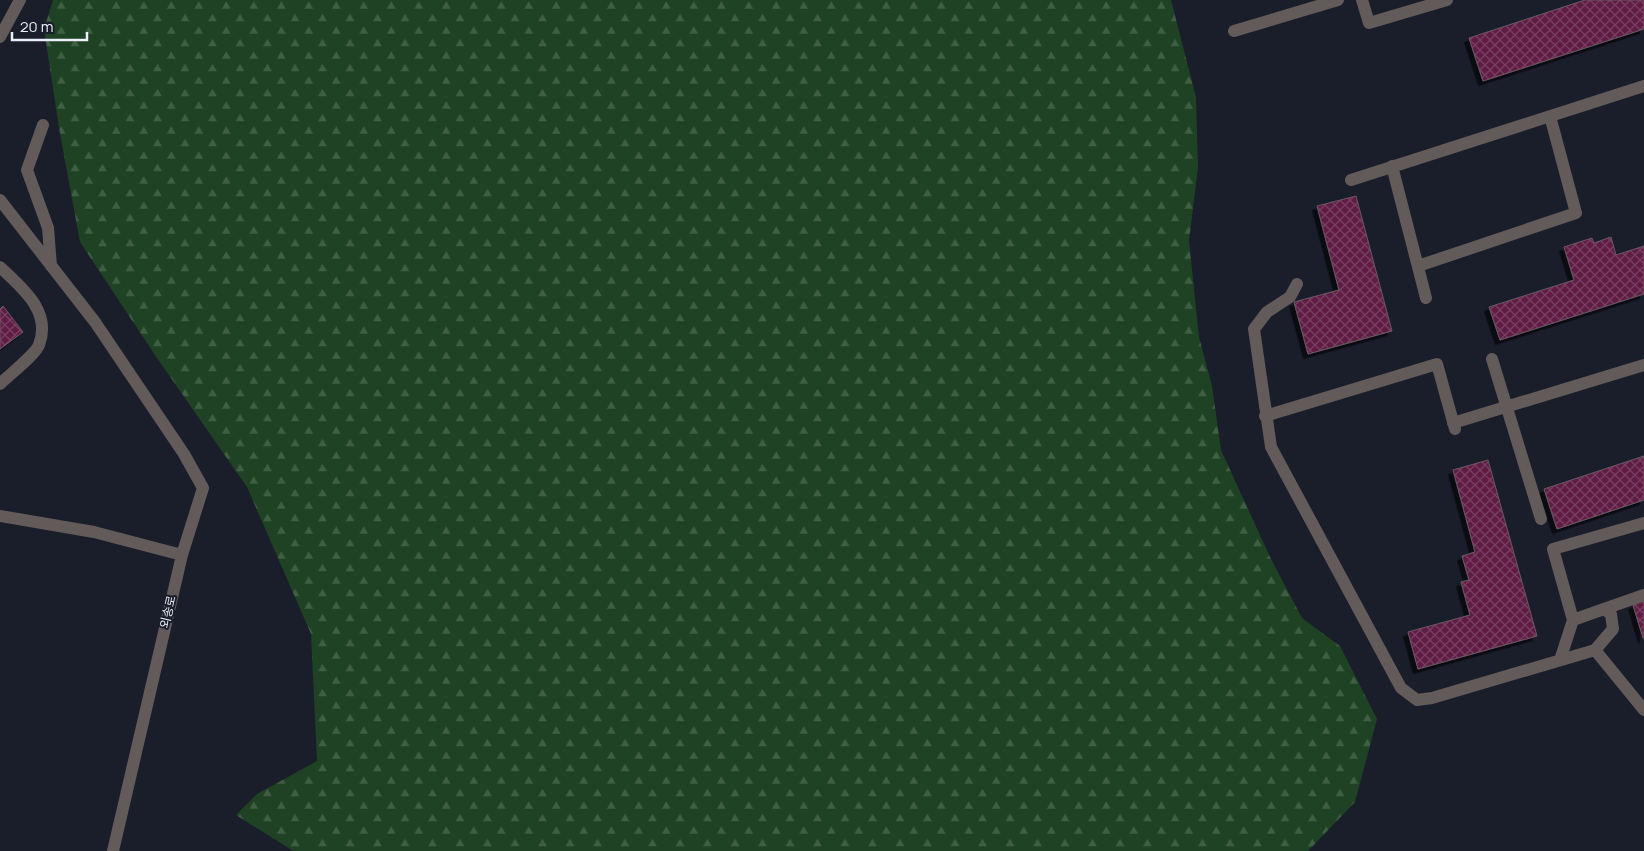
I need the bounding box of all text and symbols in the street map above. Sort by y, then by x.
scale bar [12,10,88,42]
text: 20 m [20,16,53,37]
street label: 외송로 [156,594,180,630]

